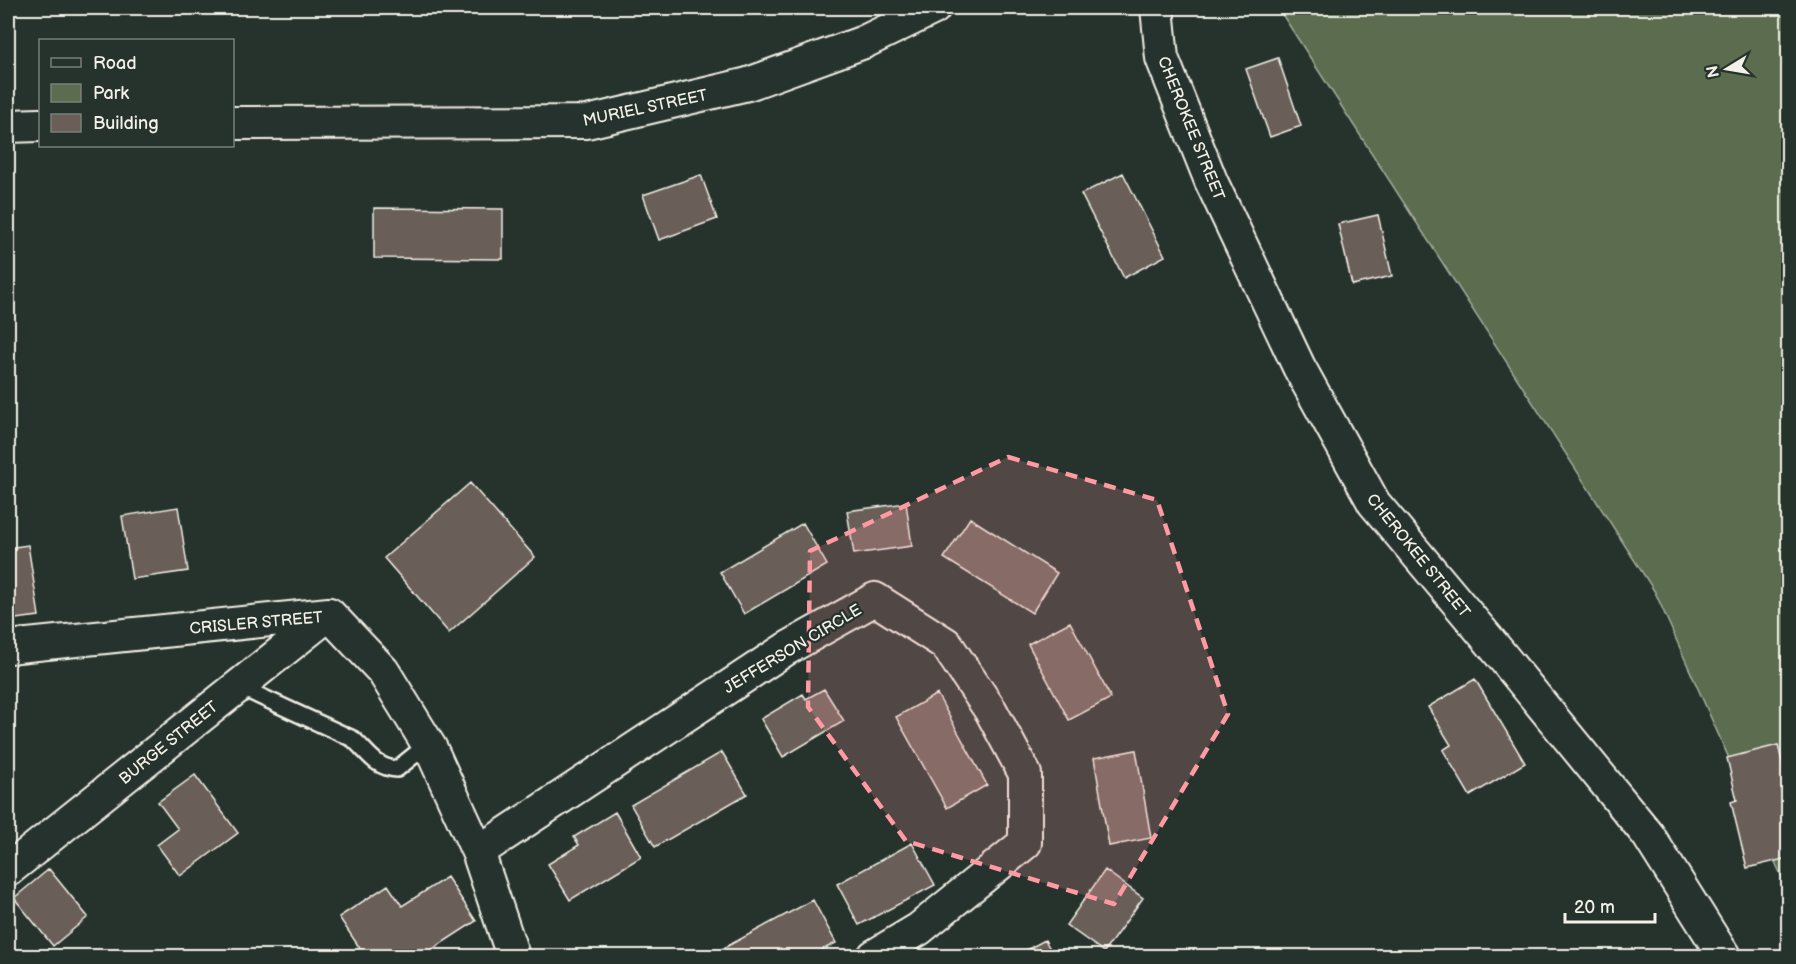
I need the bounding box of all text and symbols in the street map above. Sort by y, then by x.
legend [39,39,234,147]
north arrow [1697,39,1757,99]
text: Road [93,53,137,74]
street label: CHEROKEE STREET [1153,54,1228,204]
text: N [1703,64,1724,79]
text: Park [93,83,129,104]
street label: MURIEL STREET [581,86,710,131]
text: Building [93,113,159,134]
street label: CHEROKEE STREET [1362,490,1474,622]
street label: JEFFERSON CIRCLE [720,601,865,698]
street label: CRISLER STREET [189,608,324,639]
street label: BURGE STREET [116,697,222,789]
scale bar [1565,886,1655,924]
text: 20 m [1574,897,1615,918]

